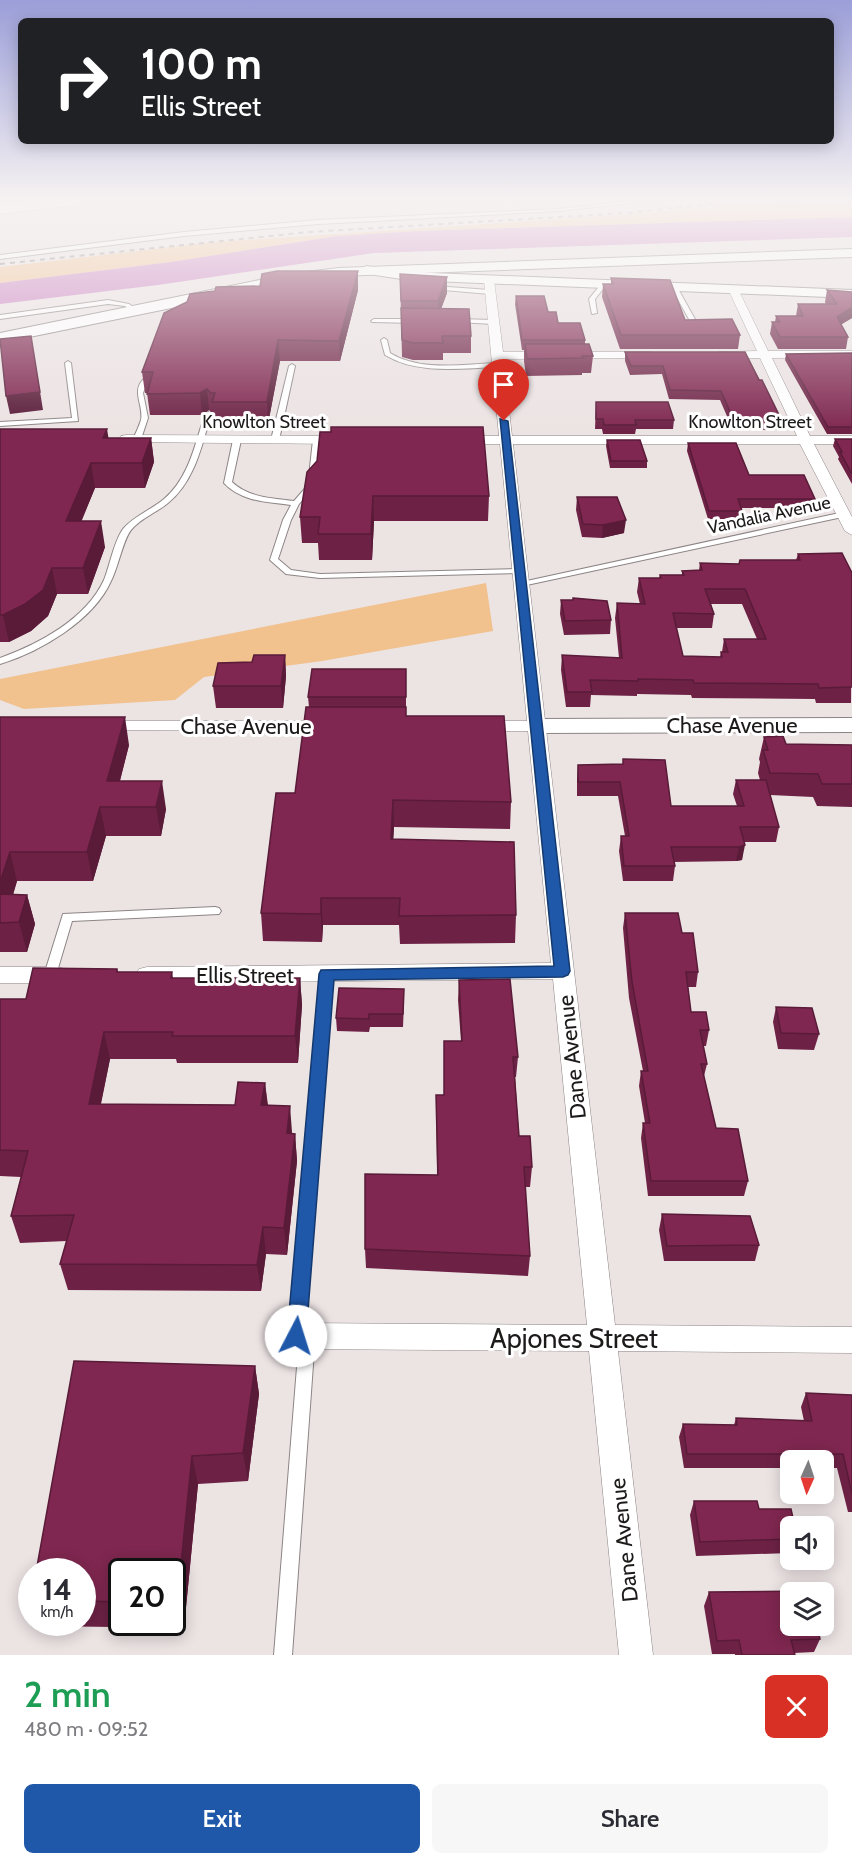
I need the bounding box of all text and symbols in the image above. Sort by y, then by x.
text: 100 m [141,38,262,90]
icon: right [42,42,120,120]
text: Ellis Street [141,90,261,123]
pin [478,359,529,421]
icon: arrive [487,368,520,401]
street label: Knowlton Street [202,411,326,433]
street label: Knowlton Street [688,411,812,433]
street label: Vandalia Avenue [705,491,833,539]
street label: Chase Avenue [666,712,798,739]
street label: Chase Avenue [180,713,312,740]
street label: Ellis Street [196,962,294,989]
street label: Dane Avenue [552,994,592,1120]
position arrow [264,1304,328,1368]
street label: Apjones Street [490,1322,658,1355]
north arrow [780,1450,834,1504]
map controls [780,1450,834,1636]
street label: Dane Avenue [604,1477,644,1603]
button: sound [780,1516,834,1570]
speed limit sign: 20 [108,1558,186,1636]
text: 14 [42,1571,72,1608]
button: layers [780,1582,834,1636]
text: km/h [41,1603,73,1621]
text: 2 min [24,1672,111,1716]
button: close [765,1675,828,1738]
text: 480 m · 09:52 [24,1717,148,1741]
button: Exit [24,1784,420,1853]
button: Share [432,1784,828,1853]

